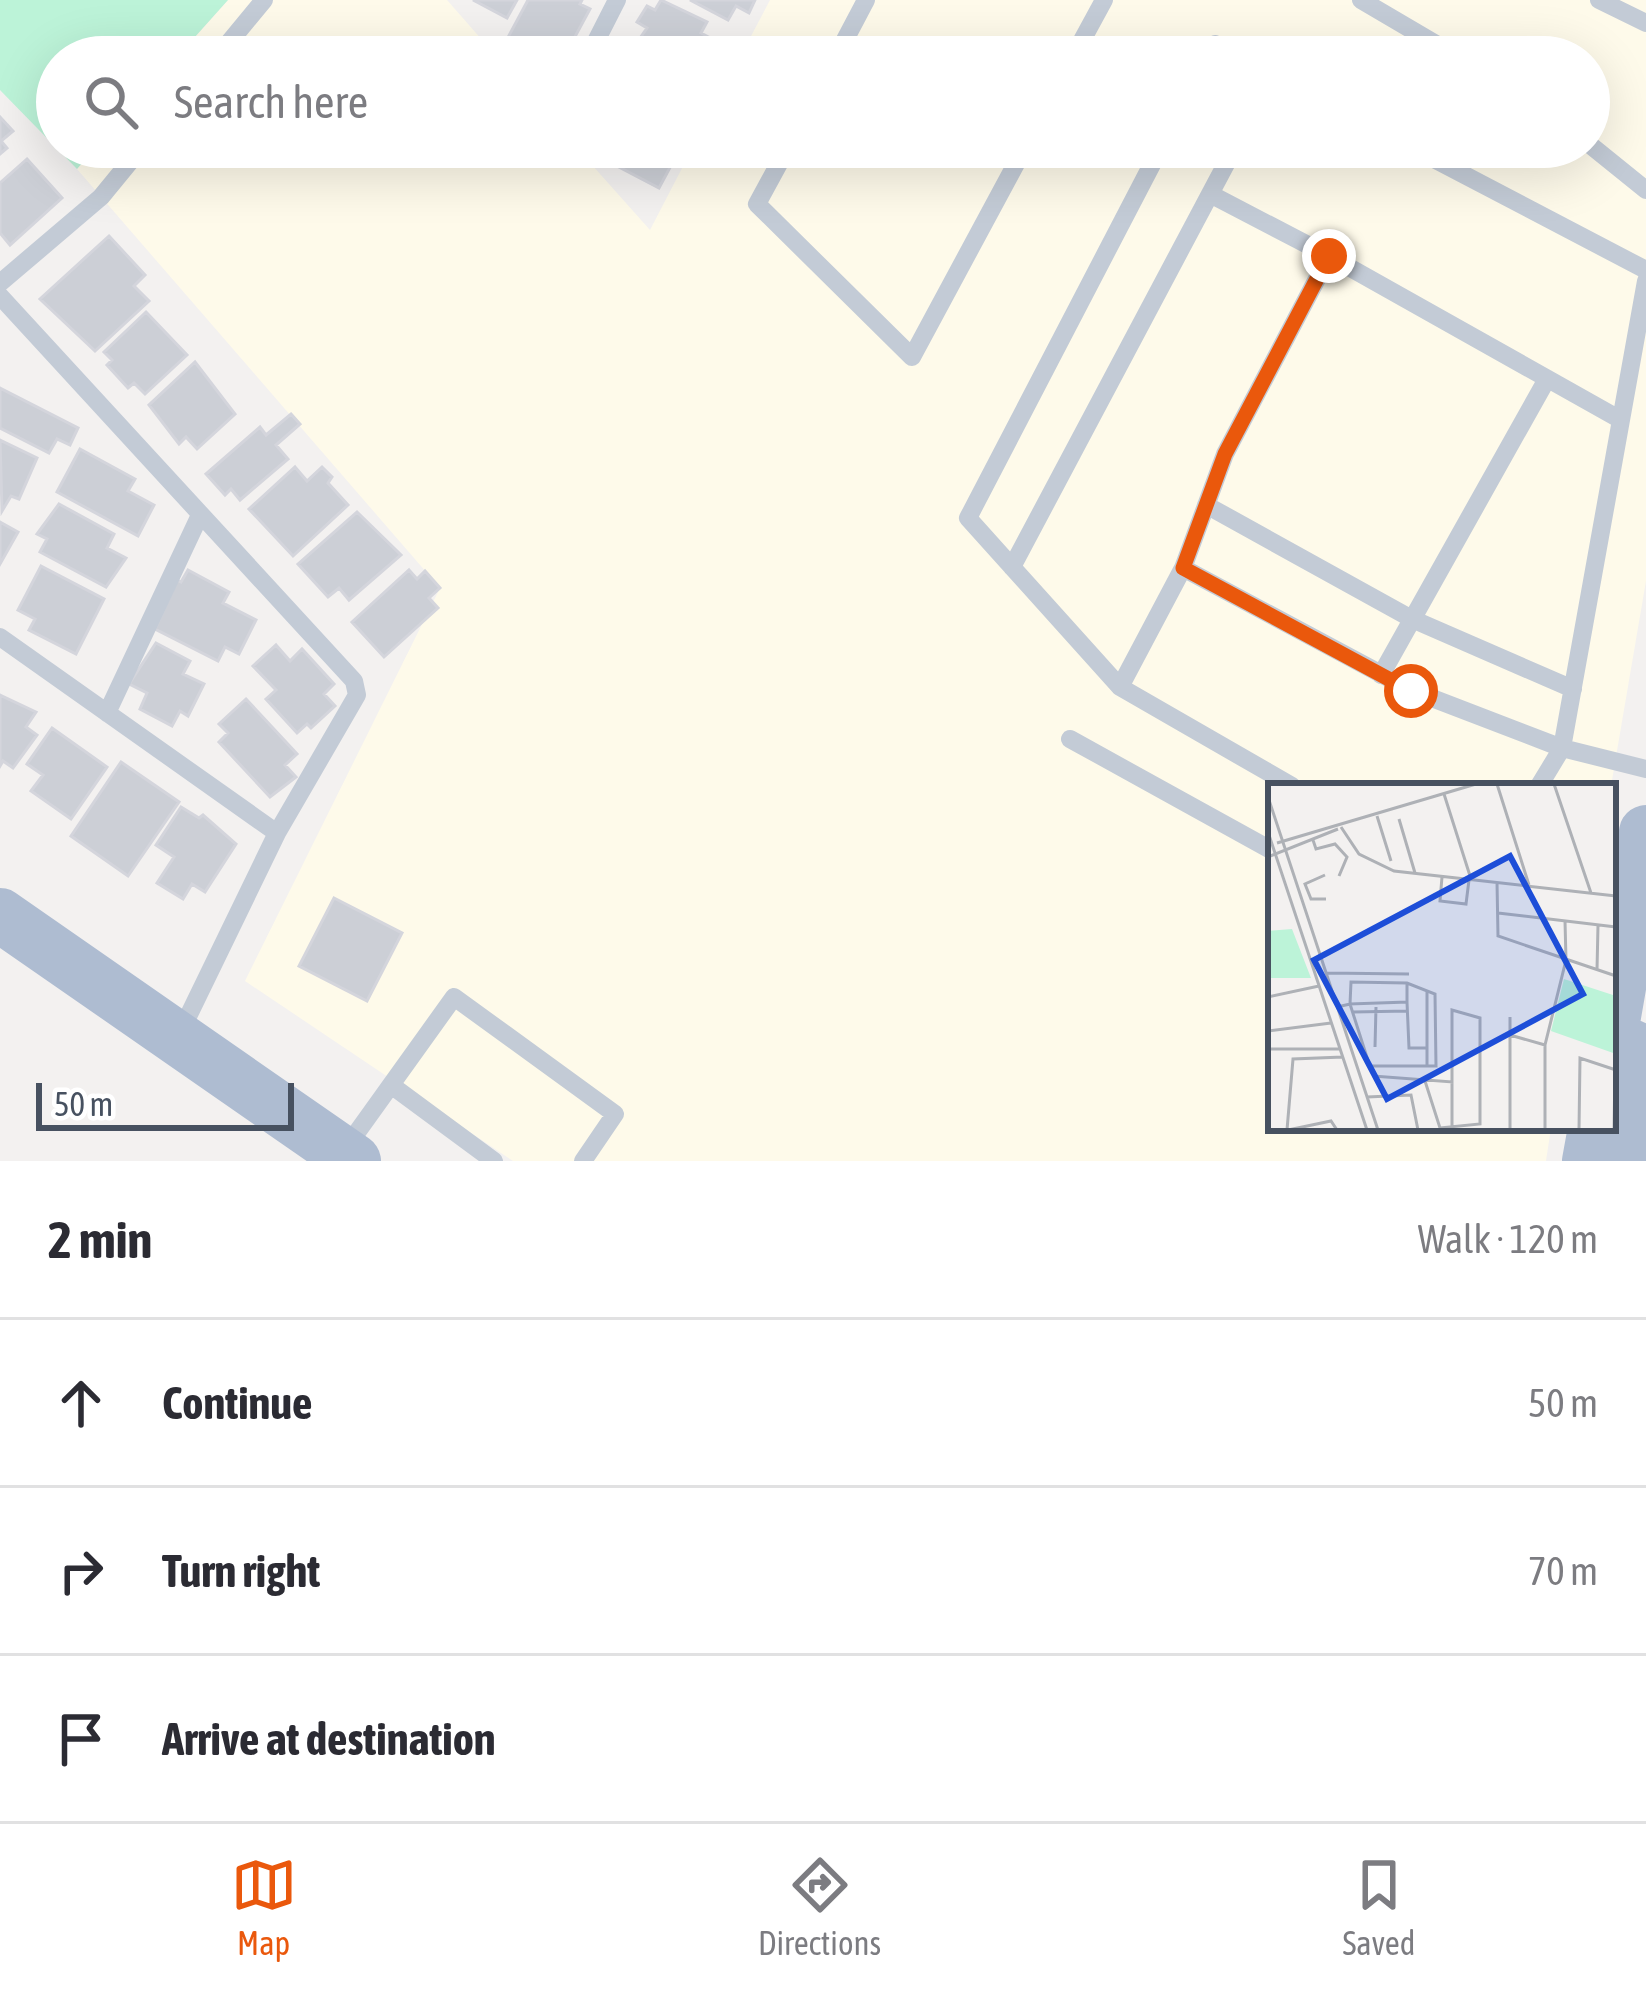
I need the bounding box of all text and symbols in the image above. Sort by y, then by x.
search box [36,36,1610,168]
icon: search [78,69,144,135]
text: Search here [174,76,368,128]
route end [1302,229,1356,283]
route start [1384,664,1438,718]
inset map [1268,783,1616,1131]
scale bar [36,1077,294,1130]
text: 50 m [54,1085,113,1123]
text: 2 min [48,1210,152,1269]
text: Walk · 120 m [1418,1217,1598,1261]
icon: ahead [48,1370,114,1436]
text: Continue [162,1377,313,1429]
text: 50 m [1528,1381,1598,1425]
icon: right [48,1538,114,1604]
text: Turn right [162,1545,320,1597]
text: 70 m [1528,1549,1598,1593]
icon: arrive [48,1706,114,1772]
text: Arrive at destination [162,1713,496,1765]
tab: Map [231,1852,297,1962]
tab: Directions [758,1852,881,1962]
tab: Saved [1342,1852,1415,1962]

